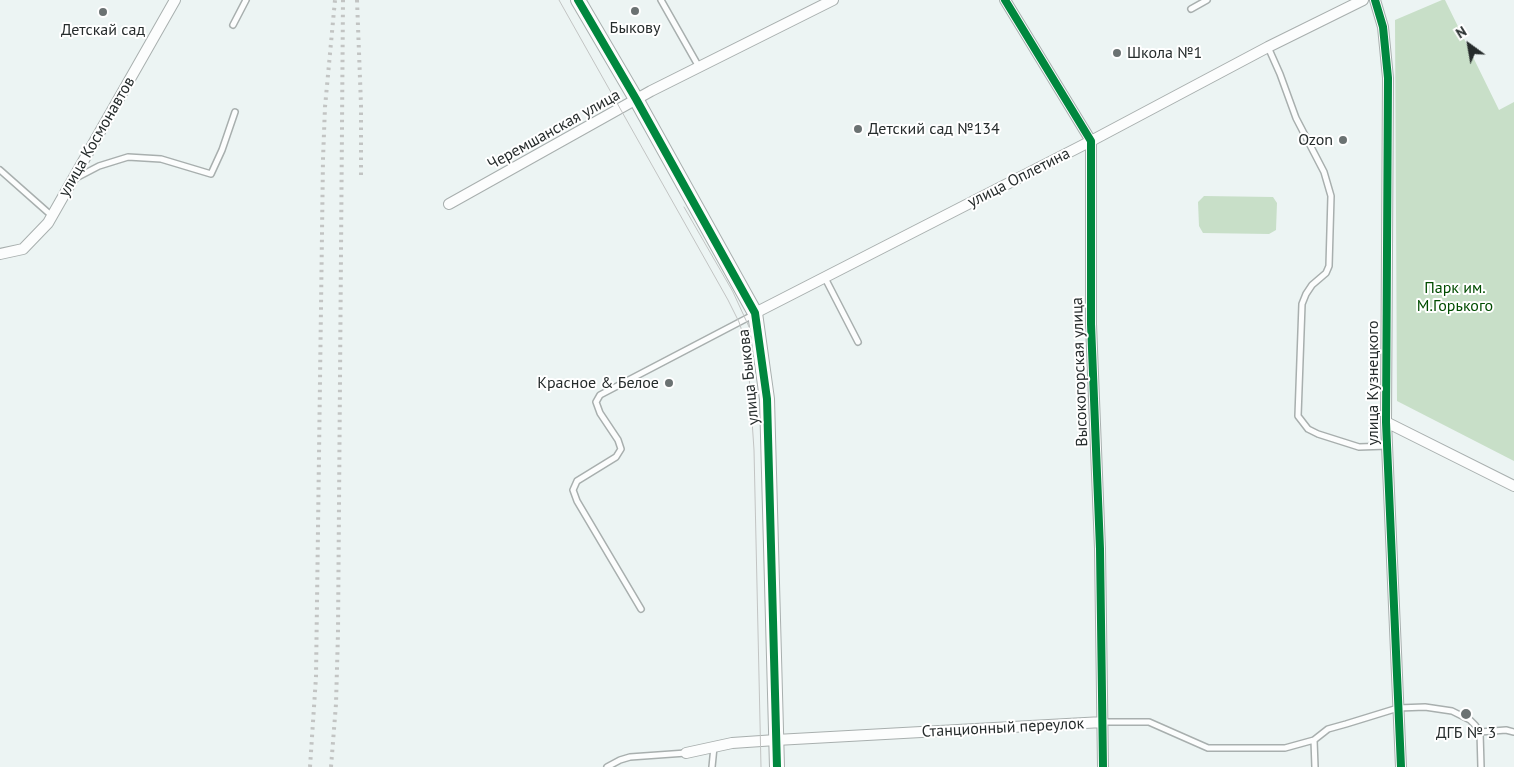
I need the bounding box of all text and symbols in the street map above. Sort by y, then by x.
marker: Быкову [629,5,641,17]
marker: Детскай сад [97,6,109,18]
place label: Быкову [610,18,660,38]
place label: Детскай сад [61,20,145,40]
north arrow [1444,20,1494,70]
text: N [1452,22,1470,42]
place label: Школа №1 [1127,43,1202,63]
marker: Школа №1 [1111,47,1123,59]
street label: улица Космонавтов [55,73,139,201]
street label: Черемшанская улица [484,86,624,174]
place label: Детский сад №134 [868,119,1000,139]
marker: Детский сад №134 [852,123,864,135]
place label: Ozon [1298,130,1333,150]
marker: Ozon [1337,134,1349,146]
street label: улица Оплетина [965,144,1073,212]
park label: Парк им. М.Горького [1417,278,1493,316]
street label: Высокогорская улица [1068,297,1092,447]
street label: улица Кузнецкого [1363,320,1383,446]
street label: улица Быкова [734,328,764,426]
place label: Красное & Белое [537,373,659,393]
marker: Красное & Белое [663,377,675,389]
marker: ДГБ № 3 [1459,707,1473,721]
street label: Станционный переулок [921,714,1085,742]
place label: ДГБ № 3 [1436,723,1496,743]

